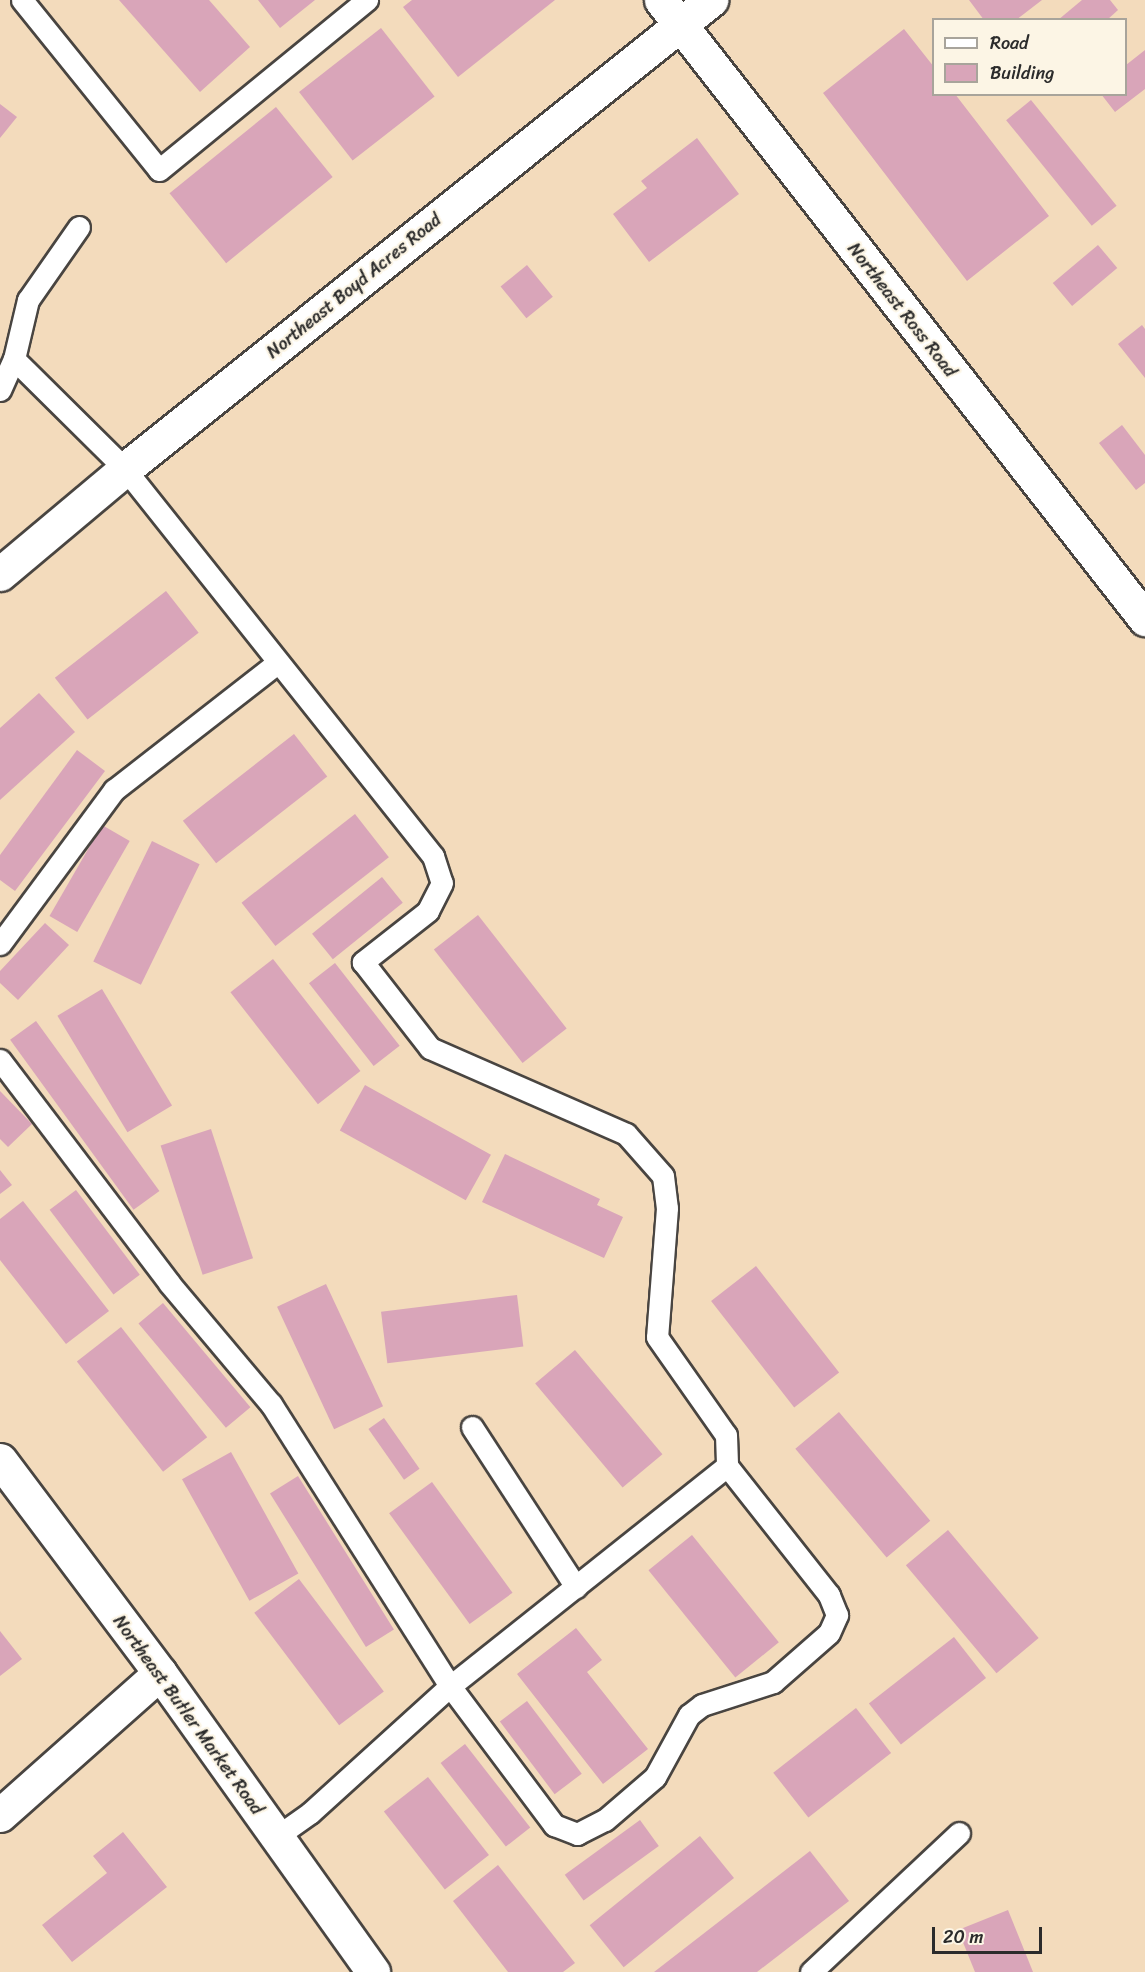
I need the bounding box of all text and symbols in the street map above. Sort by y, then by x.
legend [932,18,1127,96]
text: Road [990,27,1029,59]
text: Building [990,57,1054,89]
street label: Northeast Boyd Acres Road [263,209,445,363]
street label: Northeast Ross Road [843,238,961,382]
street label: Northeast Butler Market Road [108,1611,268,1819]
scale bar [935,1915,1044,1953]
text: 20 m [943,1921,983,1953]

